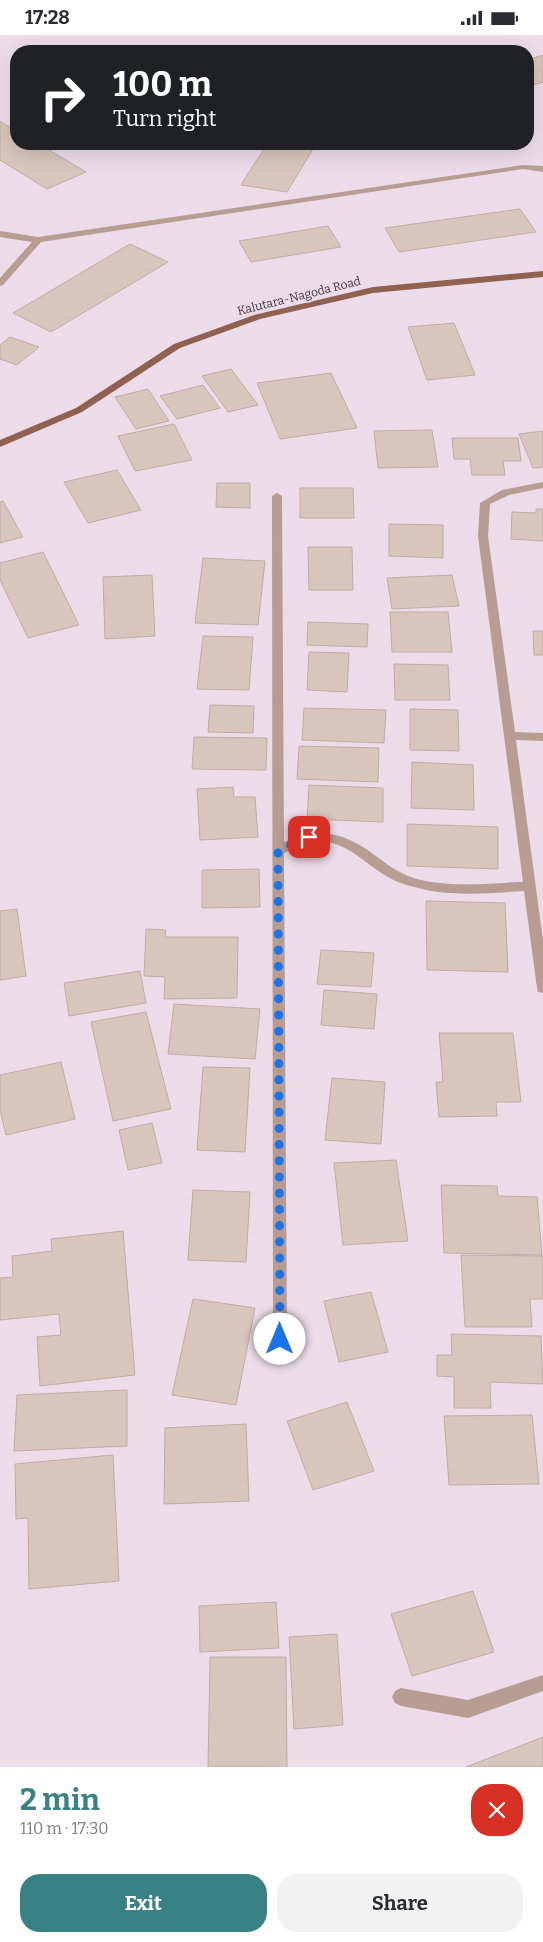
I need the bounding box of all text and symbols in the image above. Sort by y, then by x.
text: 17:28 [25,6,70,29]
text: 100 m [113,63,212,105]
icon: right [30,65,95,130]
text: Turn right [113,105,216,132]
street label: Kalutara-Nagoda Road [236,274,362,318]
pin [288,816,330,858]
icon: arrive [295,823,323,851]
position arrow [253,1312,305,1364]
text: 2 min [20,1782,100,1818]
button: close [471,1784,523,1836]
text: 110 m · 17:30 [20,1819,109,1838]
button: Exit [20,1874,267,1932]
button: Share [277,1874,523,1932]

